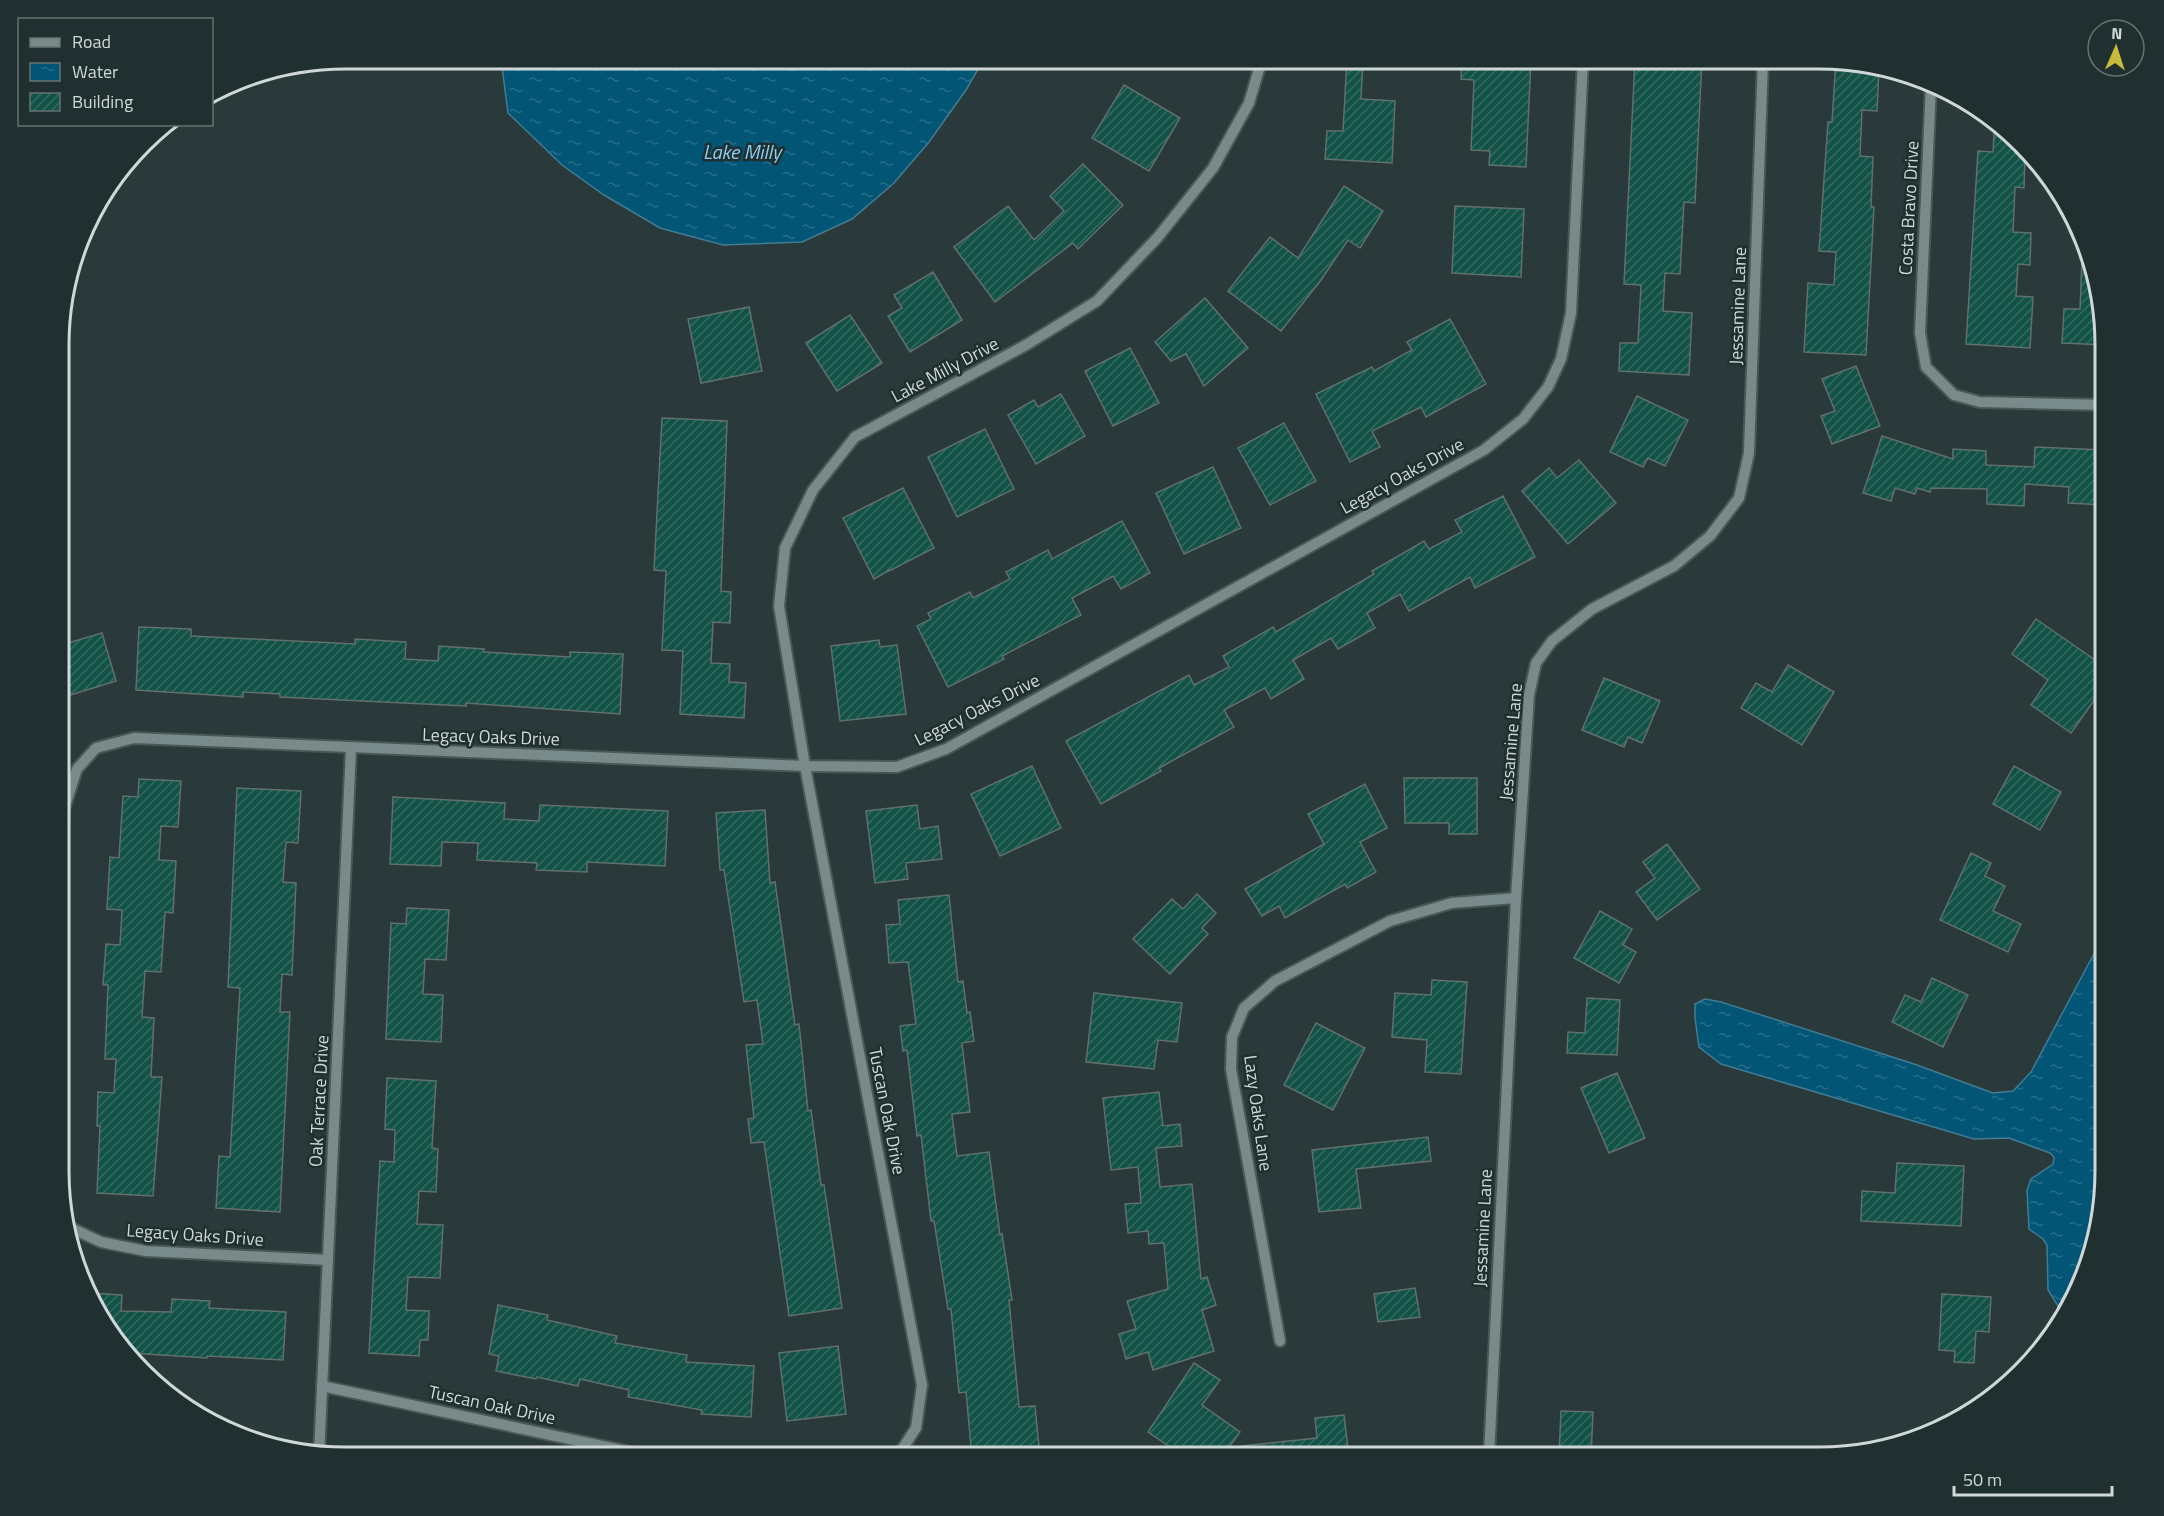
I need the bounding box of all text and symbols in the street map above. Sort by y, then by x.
legend [18,18,213,126]
north arrow [2086,18,2146,78]
text: N [2111,21,2123,45]
text: Road [72,28,111,55]
text: Water [72,58,118,85]
text: Building [72,88,133,115]
water label: Lake Milly [703,136,783,167]
street label: Costa Bravo Drive [1892,140,1925,276]
street label: Jessamine Lane [1722,247,1753,365]
street label: Lake Milly Drive [886,330,1003,409]
street label: Legacy Oaks Drive [1335,430,1468,521]
street label: Legacy Oaks Drive [909,666,1044,753]
street label: Jessamine Lane [1492,682,1529,802]
street label: Legacy Oaks Drive [422,721,560,752]
street label: Oak Terrace Drive [302,1034,335,1168]
street label: Tuscan Oak Drive [862,1045,913,1177]
street label: Lazy Oaks Lane [1237,1053,1280,1173]
street label: Jessamine Lane [1466,1168,1499,1288]
street label: Legacy Oaks Drive [125,1216,265,1253]
street label: Tuscan Oak Drive [426,1378,558,1431]
scale bar [1954,1459,2112,1497]
text: 50 m [1963,1466,2002,1493]

